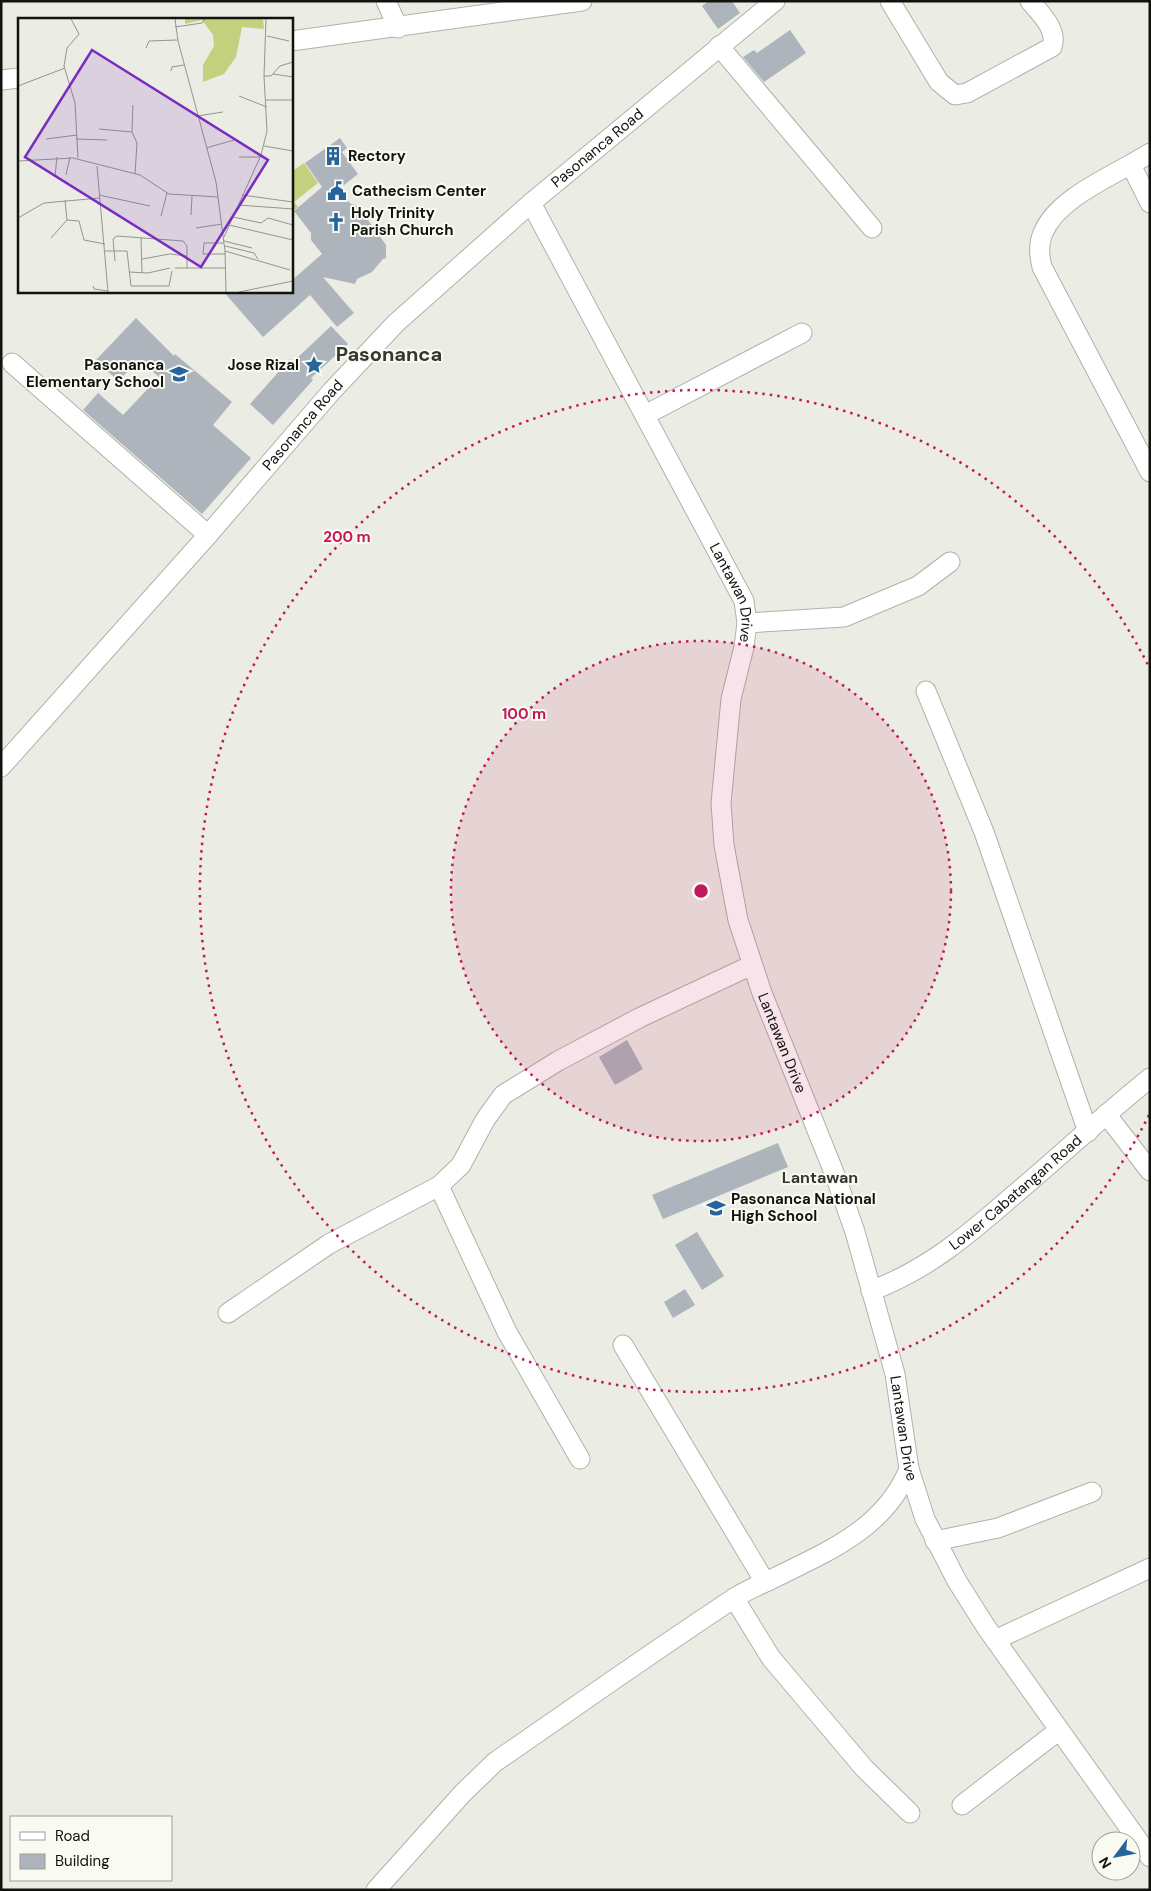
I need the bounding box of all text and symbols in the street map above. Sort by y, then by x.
inset map [18,18,292,292]
street label: Pasonanca Road [547,104,648,192]
building icon: Rectory [322,145,344,167]
place label: Rectory [348,146,406,166]
public building icon: Cathecism Center [326,180,348,202]
place label: Cathecism Center [352,181,486,201]
place label: Holy Trinity Parish Church [351,203,454,240]
church icon: Holy Trinity Parish Church [325,211,347,233]
district label: Pasonanca [336,341,442,367]
place icon: Jose Rizal [303,354,325,376]
place label: Pasonanca Elementary School [26,355,164,392]
place label: Jose Rizal [227,355,299,375]
school or university icon: Pasonanca Elementary School [168,363,190,385]
street label: Pasonanca Road [258,375,348,475]
text: 200 m [323,527,371,547]
street label: Lantawan Drive [705,539,757,644]
text: 100 m [502,704,546,724]
centre of rings [692,882,710,900]
street label: Lantawan Drive [753,990,811,1096]
street label: Lower Cabatangan Road [945,1130,1086,1255]
district label: Lantawan [782,1167,858,1188]
place label: Pasonanca National High School [731,1189,876,1226]
school or university icon: Pasonanca National High School [705,1197,727,1219]
street label: Lantawan Drive [885,1374,922,1483]
legend [10,1816,172,1881]
text: Road [55,1826,90,1846]
north arrow [1091,1831,1141,1881]
text: Building [55,1851,110,1871]
text: N [1095,1854,1115,1872]

